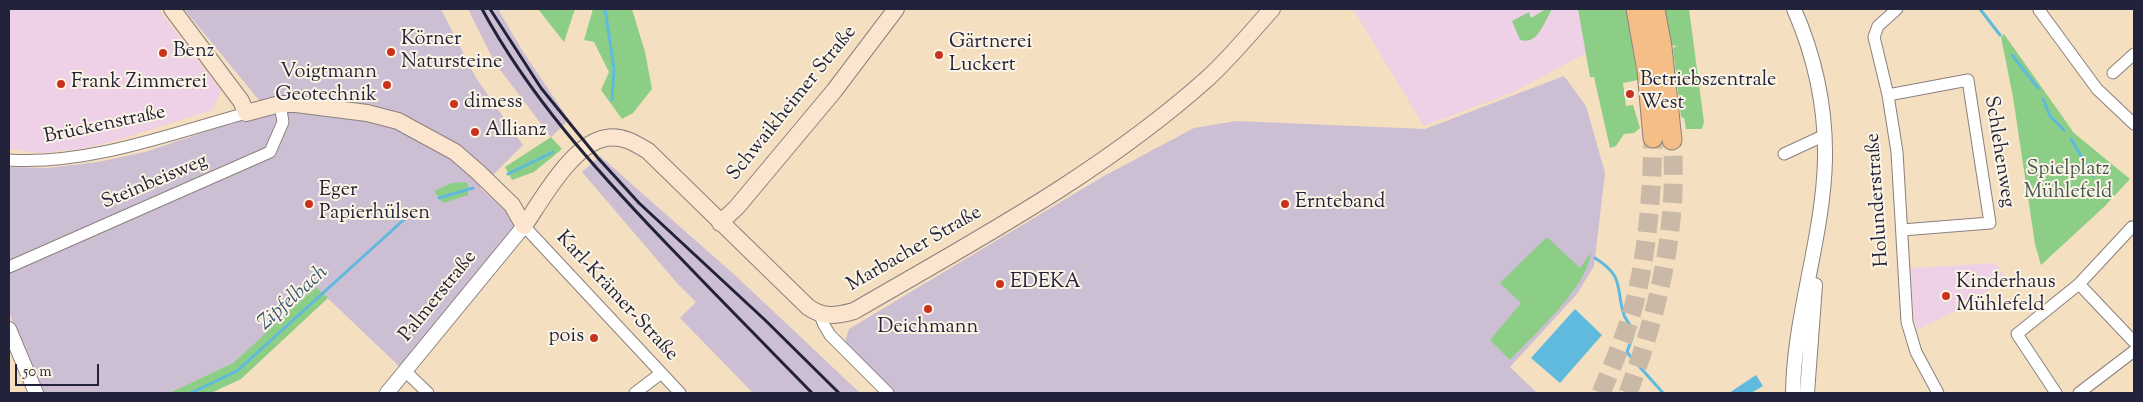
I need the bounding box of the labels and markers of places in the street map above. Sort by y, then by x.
place label: Körner Natursteine [401,29,502,76]
place label: Gärtnerei Luckert [949,32,1032,79]
place label: Benz [173,41,214,65]
marker: Körner Natursteine [385,46,397,58]
marker: Benz [157,47,169,59]
marker: Gärtnerei Luckert [933,49,945,61]
place label: Voigtmann Geotechnik [275,62,377,109]
place label: Betriebszentrale West [1640,70,1776,117]
place label: Frank Zimmerei [71,72,207,96]
marker: Frank Zimmerei [55,78,67,90]
marker: Voigtmann Geotechnik [381,79,393,91]
marker: Betriebszentrale West [1624,88,1636,100]
place label: dimess [464,92,522,116]
marker: dimess [448,98,460,110]
place label: Allianz [485,120,547,144]
marker: Allianz [469,126,481,138]
place label: Eger Papierhülsen [319,180,430,227]
place label: Ernteband [1295,192,1385,216]
marker: Eger Papierhülsen [303,198,315,210]
marker: Ernteband [1279,198,1291,210]
place label: EDEKA [1010,272,1081,296]
place label: Kinderhaus Mühlefeld [1956,272,2056,319]
marker: EDEKA [994,278,1006,290]
marker: Kinderhaus Mühlefeld [1940,290,1952,302]
marker: Deichmann [922,303,934,315]
place label: Deichmann [878,317,978,341]
place label: pois [548,326,584,350]
marker: pois [588,332,600,344]

